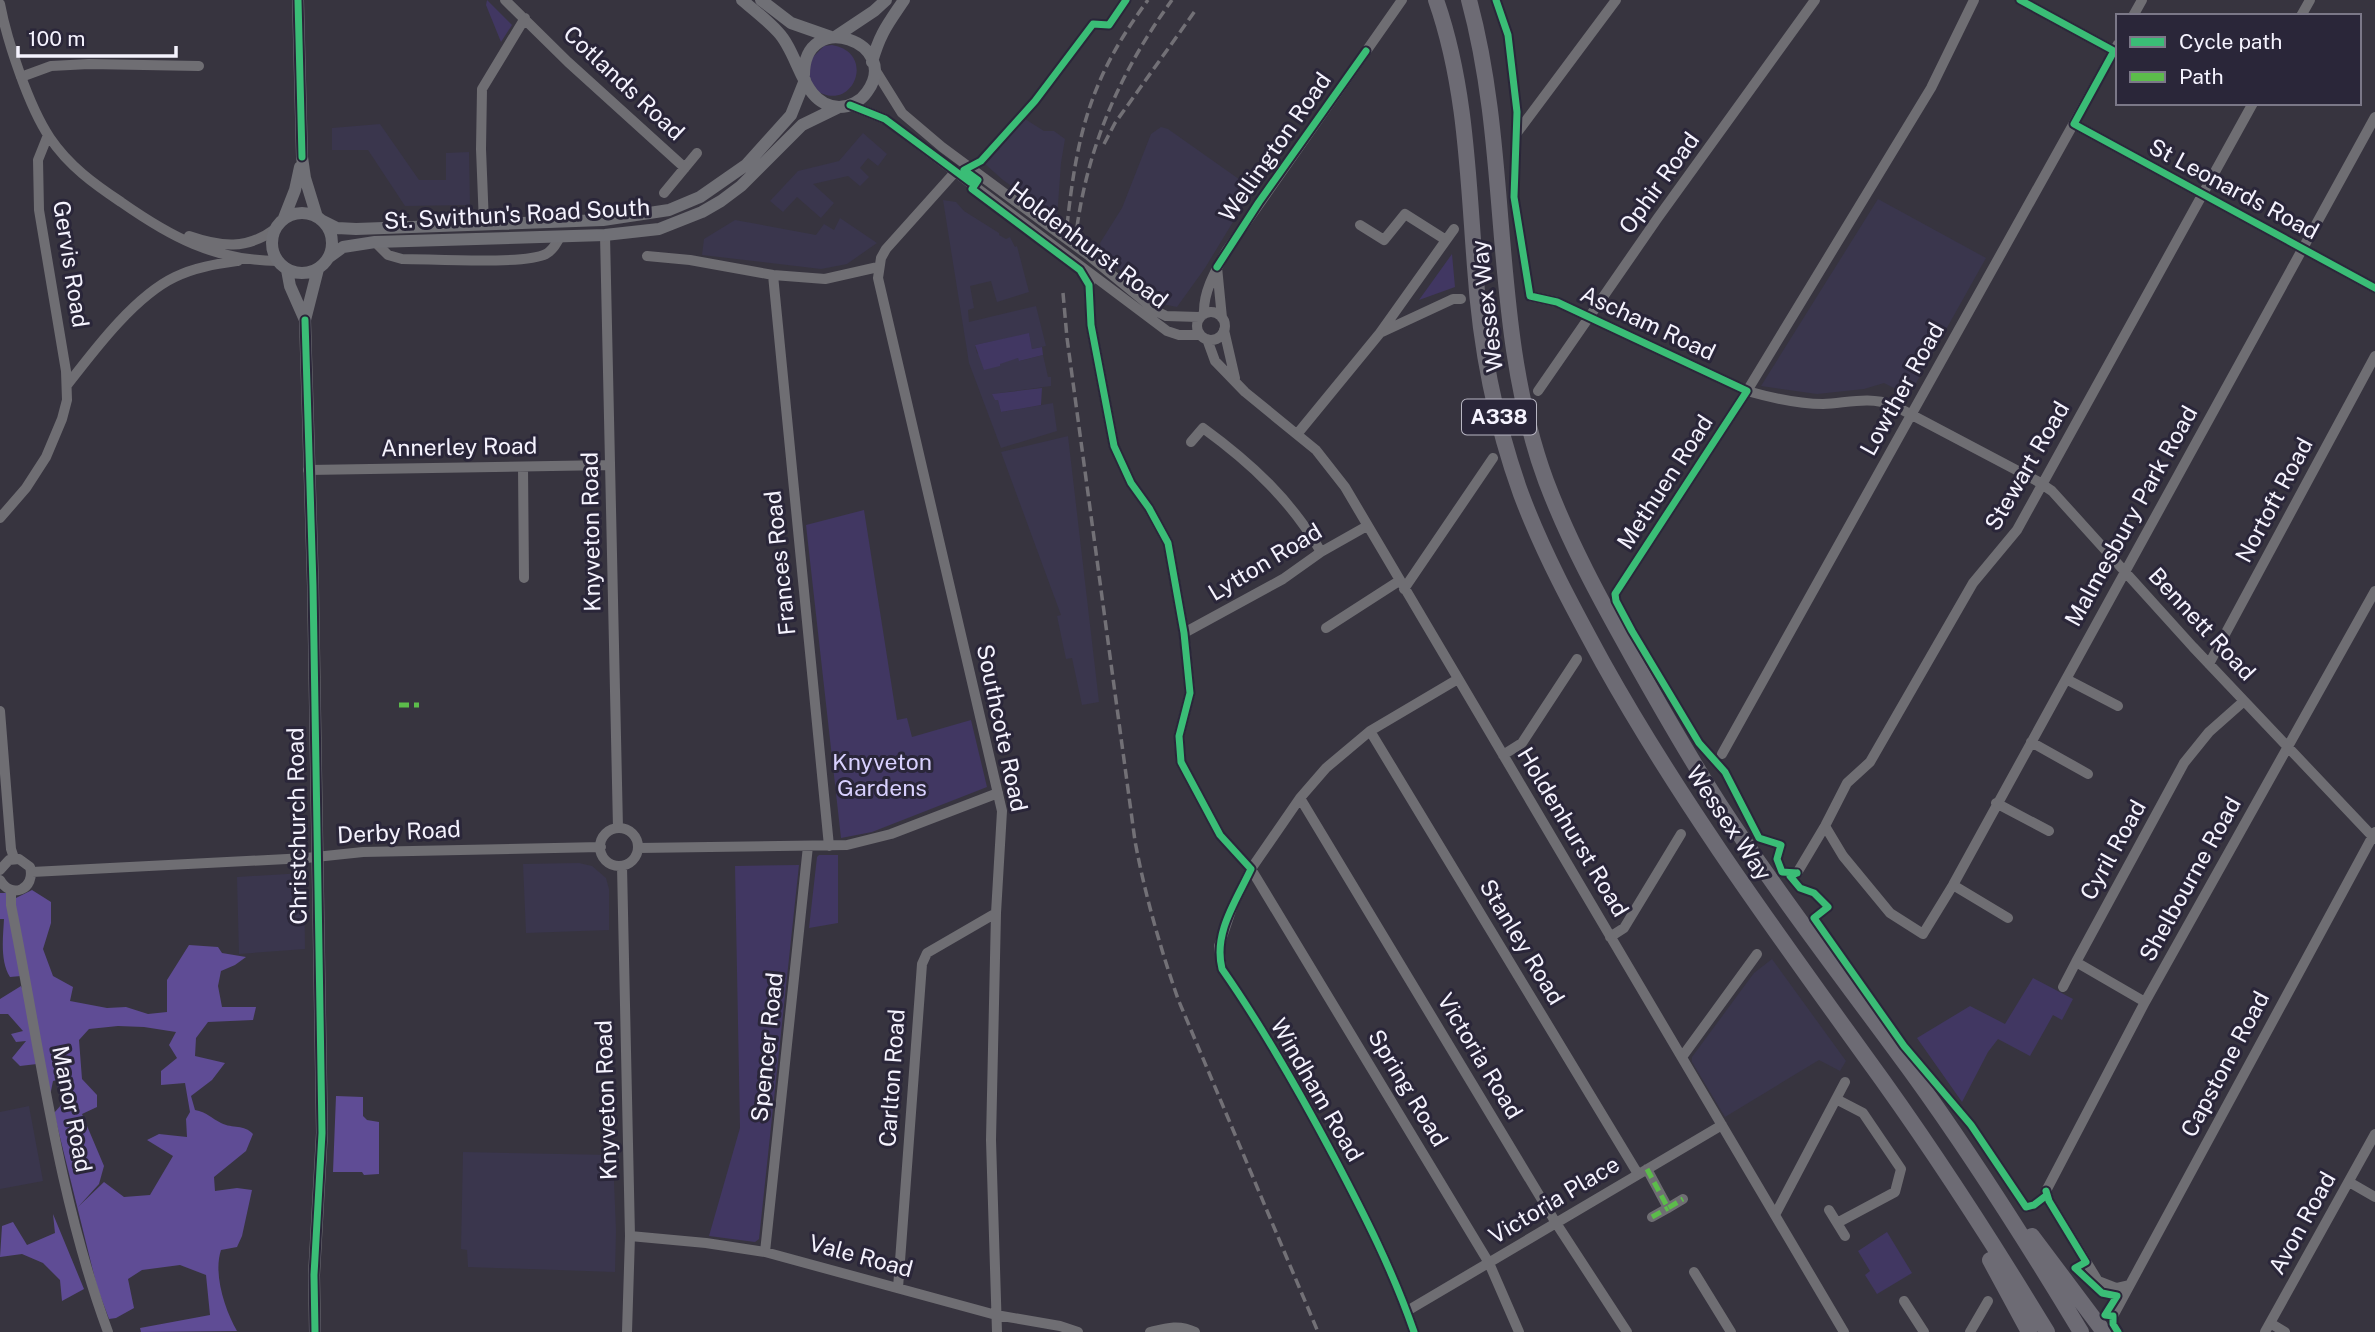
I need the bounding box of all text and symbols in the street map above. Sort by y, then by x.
scale bar [18,14,175,58]
legend [2116,14,2361,105]
street label: Cotlands Road [558,20,690,146]
text: 100 m [28,26,85,51]
text: Cycle path [2179,29,2282,54]
text: Path [2179,64,2224,89]
street label: Wellington Road [1213,67,1336,226]
street label: Ophir Road [1613,127,1704,239]
street label: St Leonards Road [2145,132,2324,245]
street label: Holdenhurst Road [1003,176,1173,313]
street label: St. Swithun's Road South [383,193,651,234]
street label: Gervis Road [48,199,95,329]
street label: Wessex Way [1465,238,1508,374]
street label: Ascham Road [1576,279,1720,366]
street label: Lowther Road [1854,318,1949,460]
street label: Stewart Road [1979,396,2074,535]
road number: A338 [1462,400,1536,434]
street label: Malmesbury Park Road [2059,401,2202,631]
street label: Methuen Road [1611,410,1718,554]
street label: Annerley Road [381,432,537,461]
street label: Nortoft Road [2229,433,2318,567]
street label: Knyveton Road [576,452,605,612]
street label: Frances Road [758,489,801,637]
street label: Lytton Road [1203,517,1326,606]
street label: Bennett Road [2143,562,2261,686]
street label: Southcote Road [972,642,1033,814]
street label: Christchurch Road [281,727,312,925]
street label: Holdenhurst Road [1512,742,1635,921]
park label: Knyveton Gardens [832,748,932,801]
street label: Wessex Way [1681,760,1778,885]
street label: Shelbourne Road [2133,792,2246,966]
street label: Cyril Road [2074,795,2151,904]
street label: Derby Road [336,815,462,848]
street label: Stanley Road [1474,874,1570,1009]
street label: Spencer Road [745,971,788,1123]
street label: Capstone Road [2175,986,2274,1141]
street label: Victoria Road [1432,988,1529,1124]
street label: Carlton Road [873,1008,910,1148]
street label: Windham Road [1266,1013,1369,1166]
street label: Knyveton Road [589,1020,622,1180]
street label: Spring Road [1363,1024,1454,1151]
street label: Manor Road [47,1043,98,1174]
street label: Victoria Place [1484,1150,1624,1249]
street label: Avon Road [2262,1167,2341,1279]
street label: Vale Road [806,1229,916,1282]

